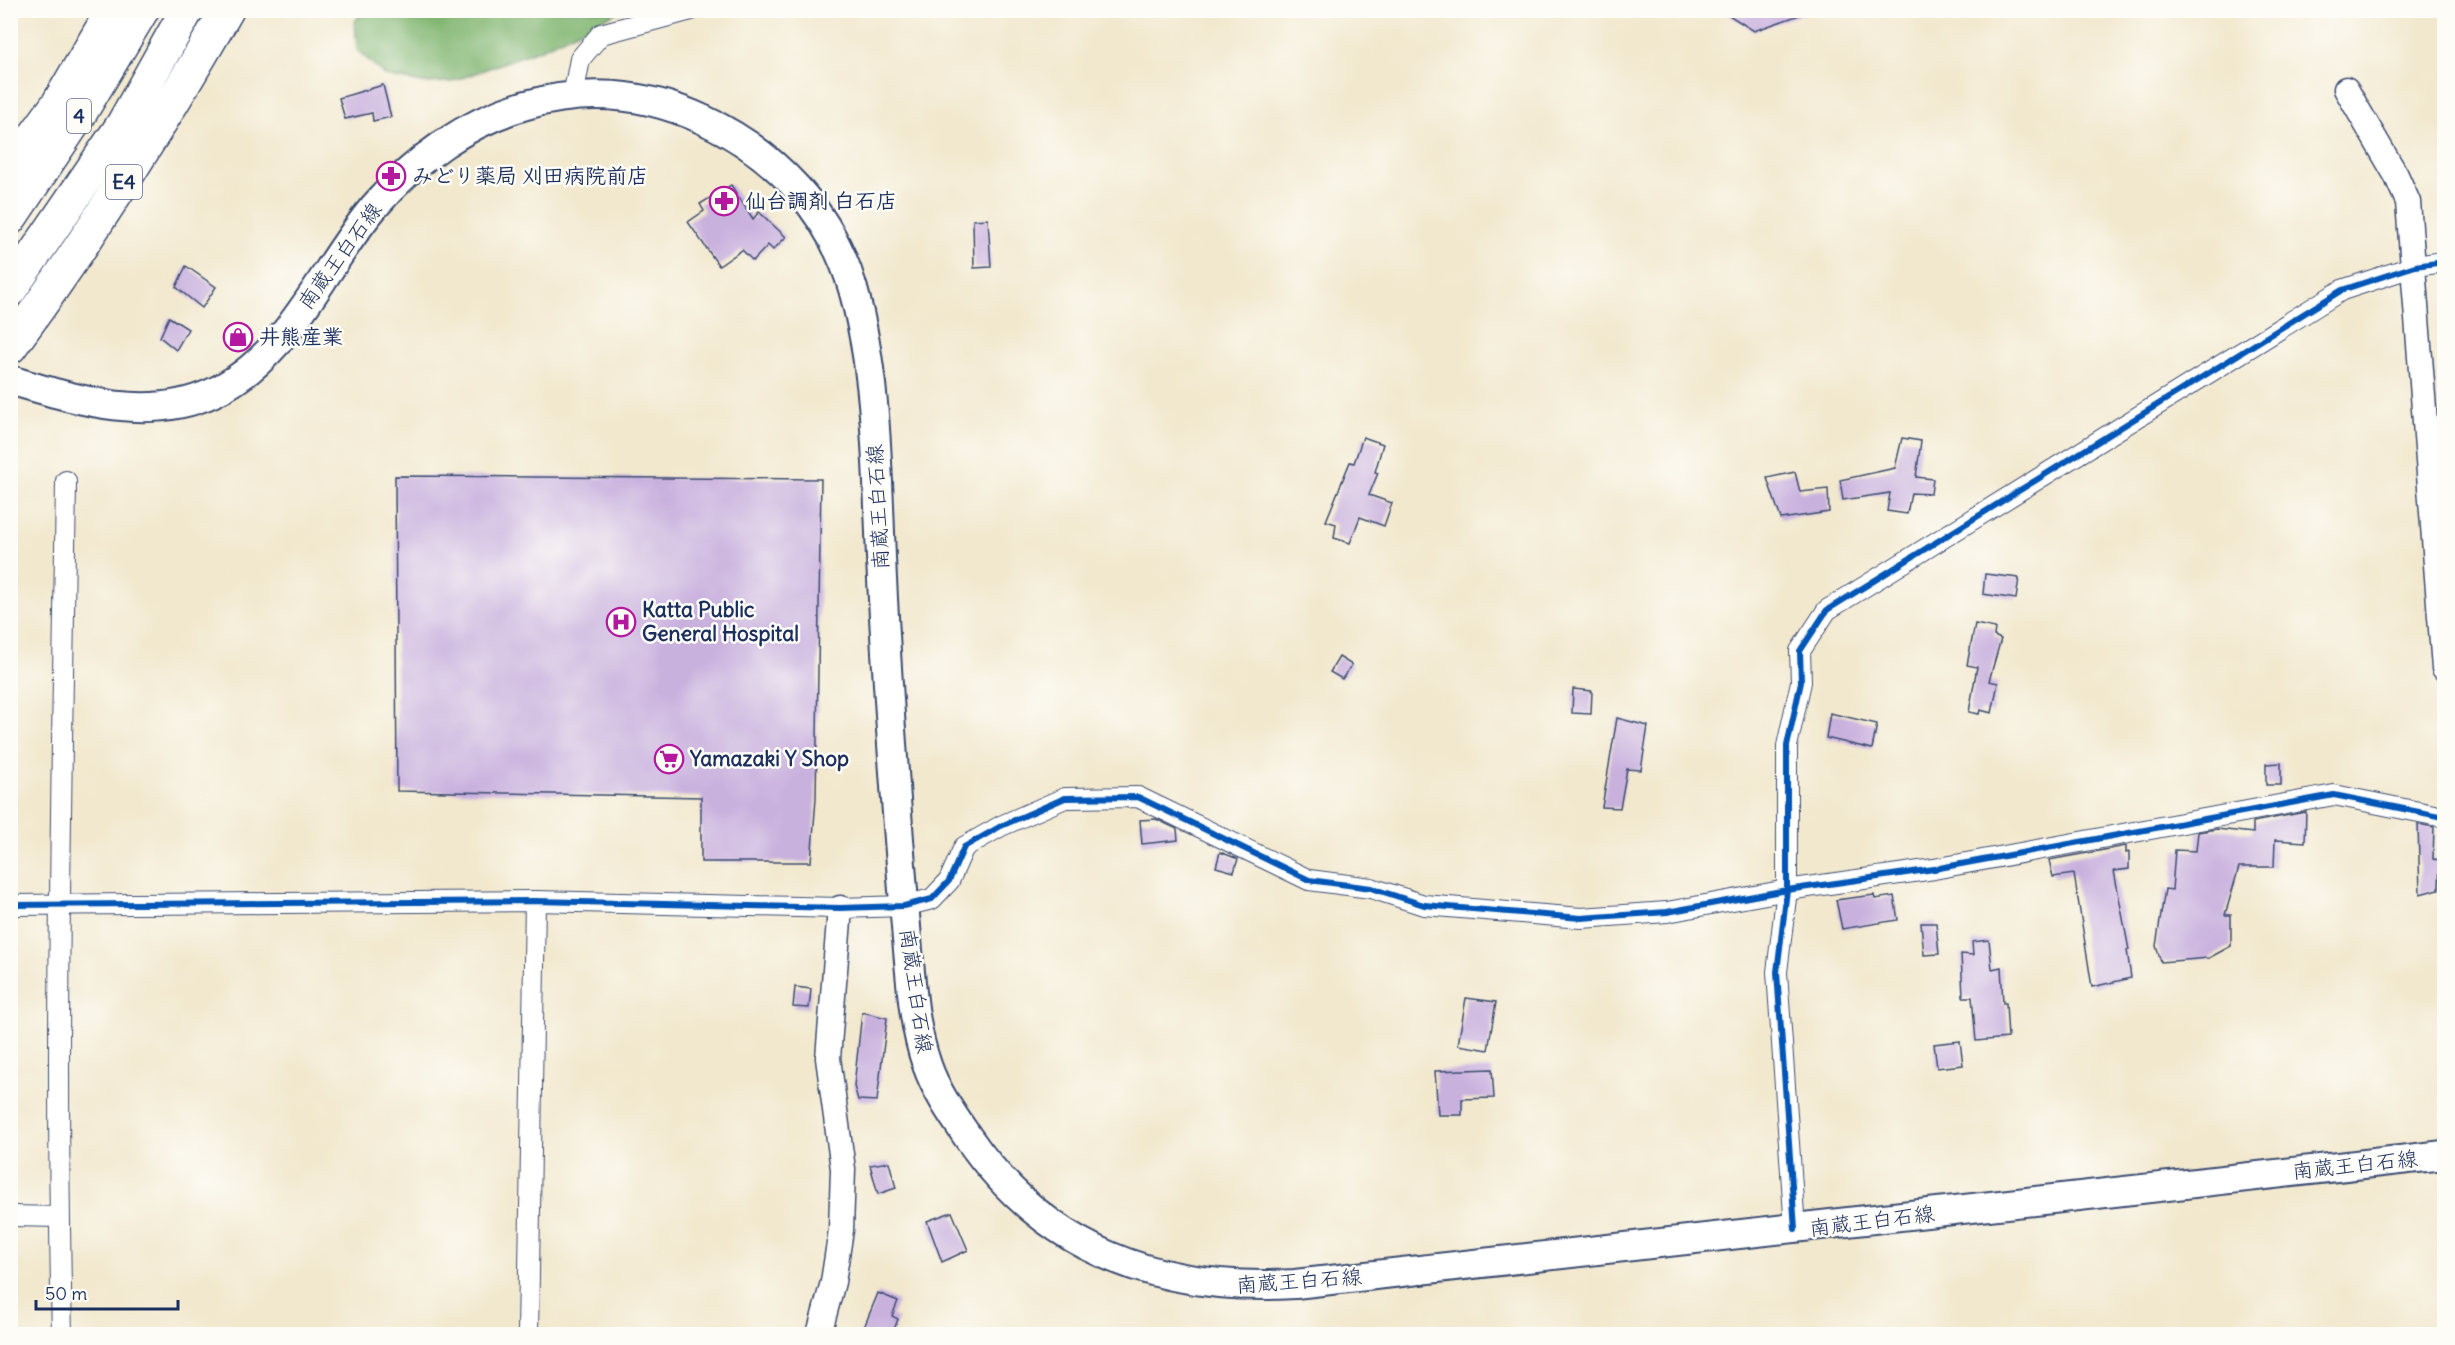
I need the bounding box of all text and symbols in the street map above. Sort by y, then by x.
road number: 4 [67,99,91,133]
pharmacy icon: みどり薬局 刈田病院前店 [375,160,407,192]
place label: みどり薬局 刈田病院前店 [412,162,648,189]
road number: E4 [106,165,142,199]
pharmacy icon: 仙台調剤 白石店 [708,185,740,217]
place label: 仙台調剤 白石店 [745,187,897,214]
street label: 南蔵王白石線 [292,197,388,315]
shop icon: 井熊産業 [222,321,254,353]
place label: 井熊産業 [259,323,343,350]
street label: 南蔵王白石線 [861,443,894,571]
place label: Katta Public General Hospital [642,596,799,647]
hospital icon: Katta Public General Hospital [605,606,637,638]
supermarket icon: Yamazaki Y Shop [653,743,685,775]
place label: Yamazaki Y Shop [689,745,849,772]
street label: 南蔵王白石線 [894,927,939,1055]
street label: 南蔵王白石線 [2291,1144,2419,1185]
street label: 南蔵王白石線 [1808,1199,1936,1242]
street label: 南蔵王白石線 [1235,1263,1363,1298]
scale bar [36,1273,178,1311]
text: 50 m [45,1282,87,1305]

